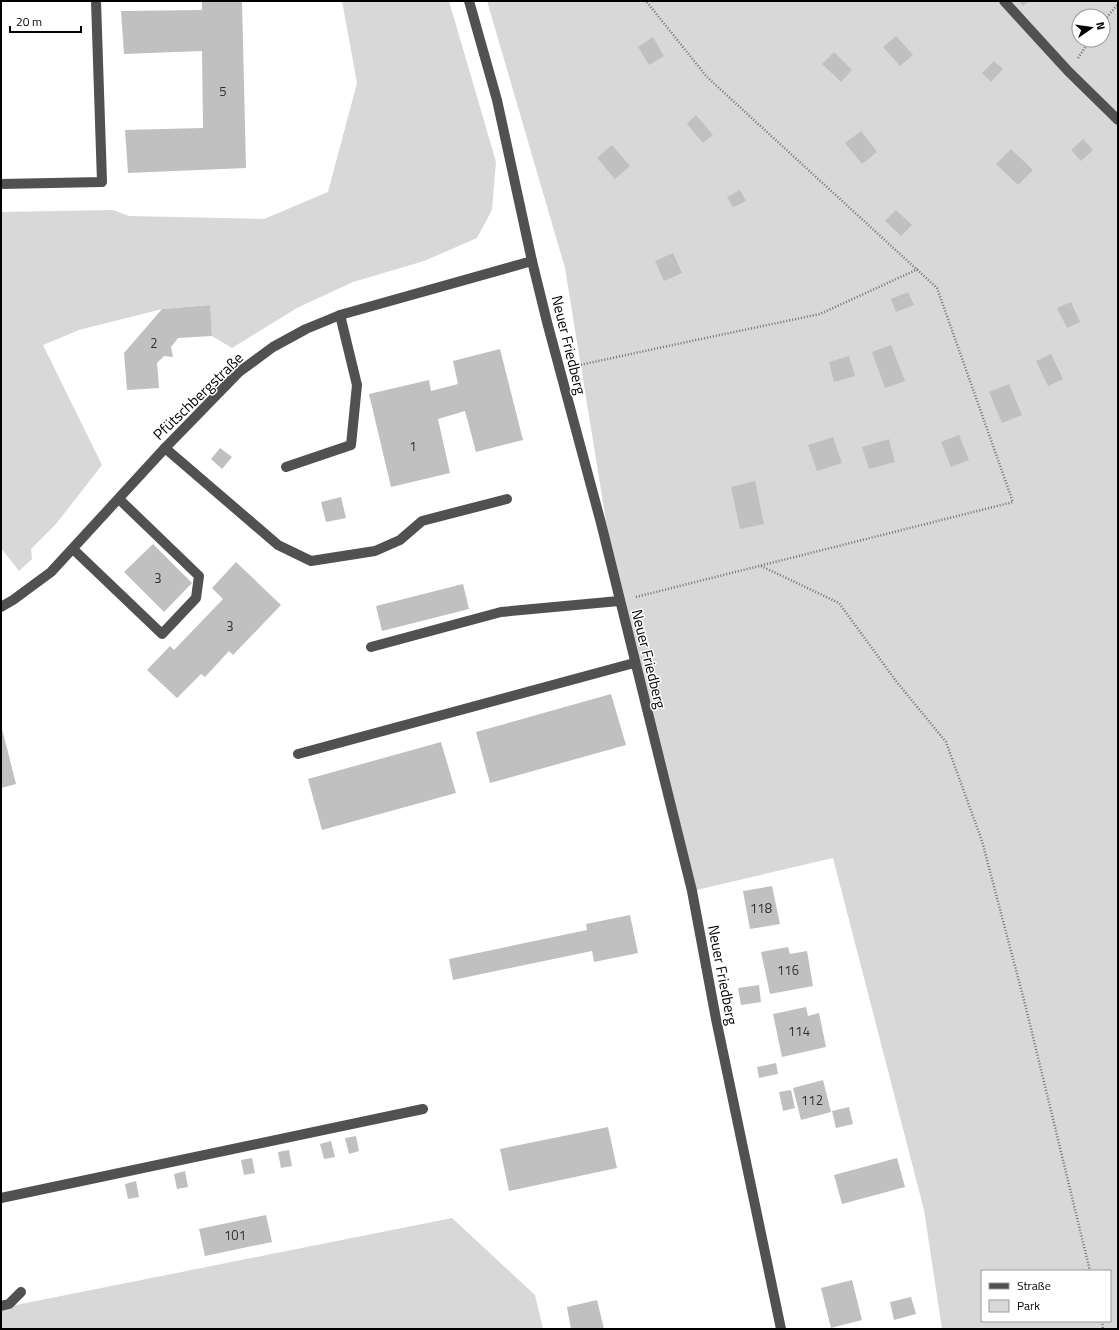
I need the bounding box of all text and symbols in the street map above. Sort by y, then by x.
scale bar [10,8,81,34]
north arrow [1071,8,1111,48]
text: 20 m [16,12,42,31]
text: N [1092,20,1109,31]
house number: 5 [219,81,227,101]
street label: Neuer Friedberg [546,293,593,397]
house number: 2 [150,333,158,353]
street label: Pfütschbergstraße [148,347,248,445]
house number: 1 [409,436,417,456]
house number: 3 [154,568,162,588]
street label: Neuer Friedberg [626,607,673,711]
house number: 3 [226,616,234,636]
house number: 118 [750,898,772,918]
street label: Neuer Friedberg [702,923,744,1027]
house number: 116 [777,960,799,980]
house number: 114 [788,1021,810,1041]
house number: 112 [801,1090,823,1110]
house number: 101 [224,1225,246,1245]
legend [981,1270,1111,1322]
text: Straße [1017,1276,1051,1295]
text: Park [1017,1296,1040,1315]

